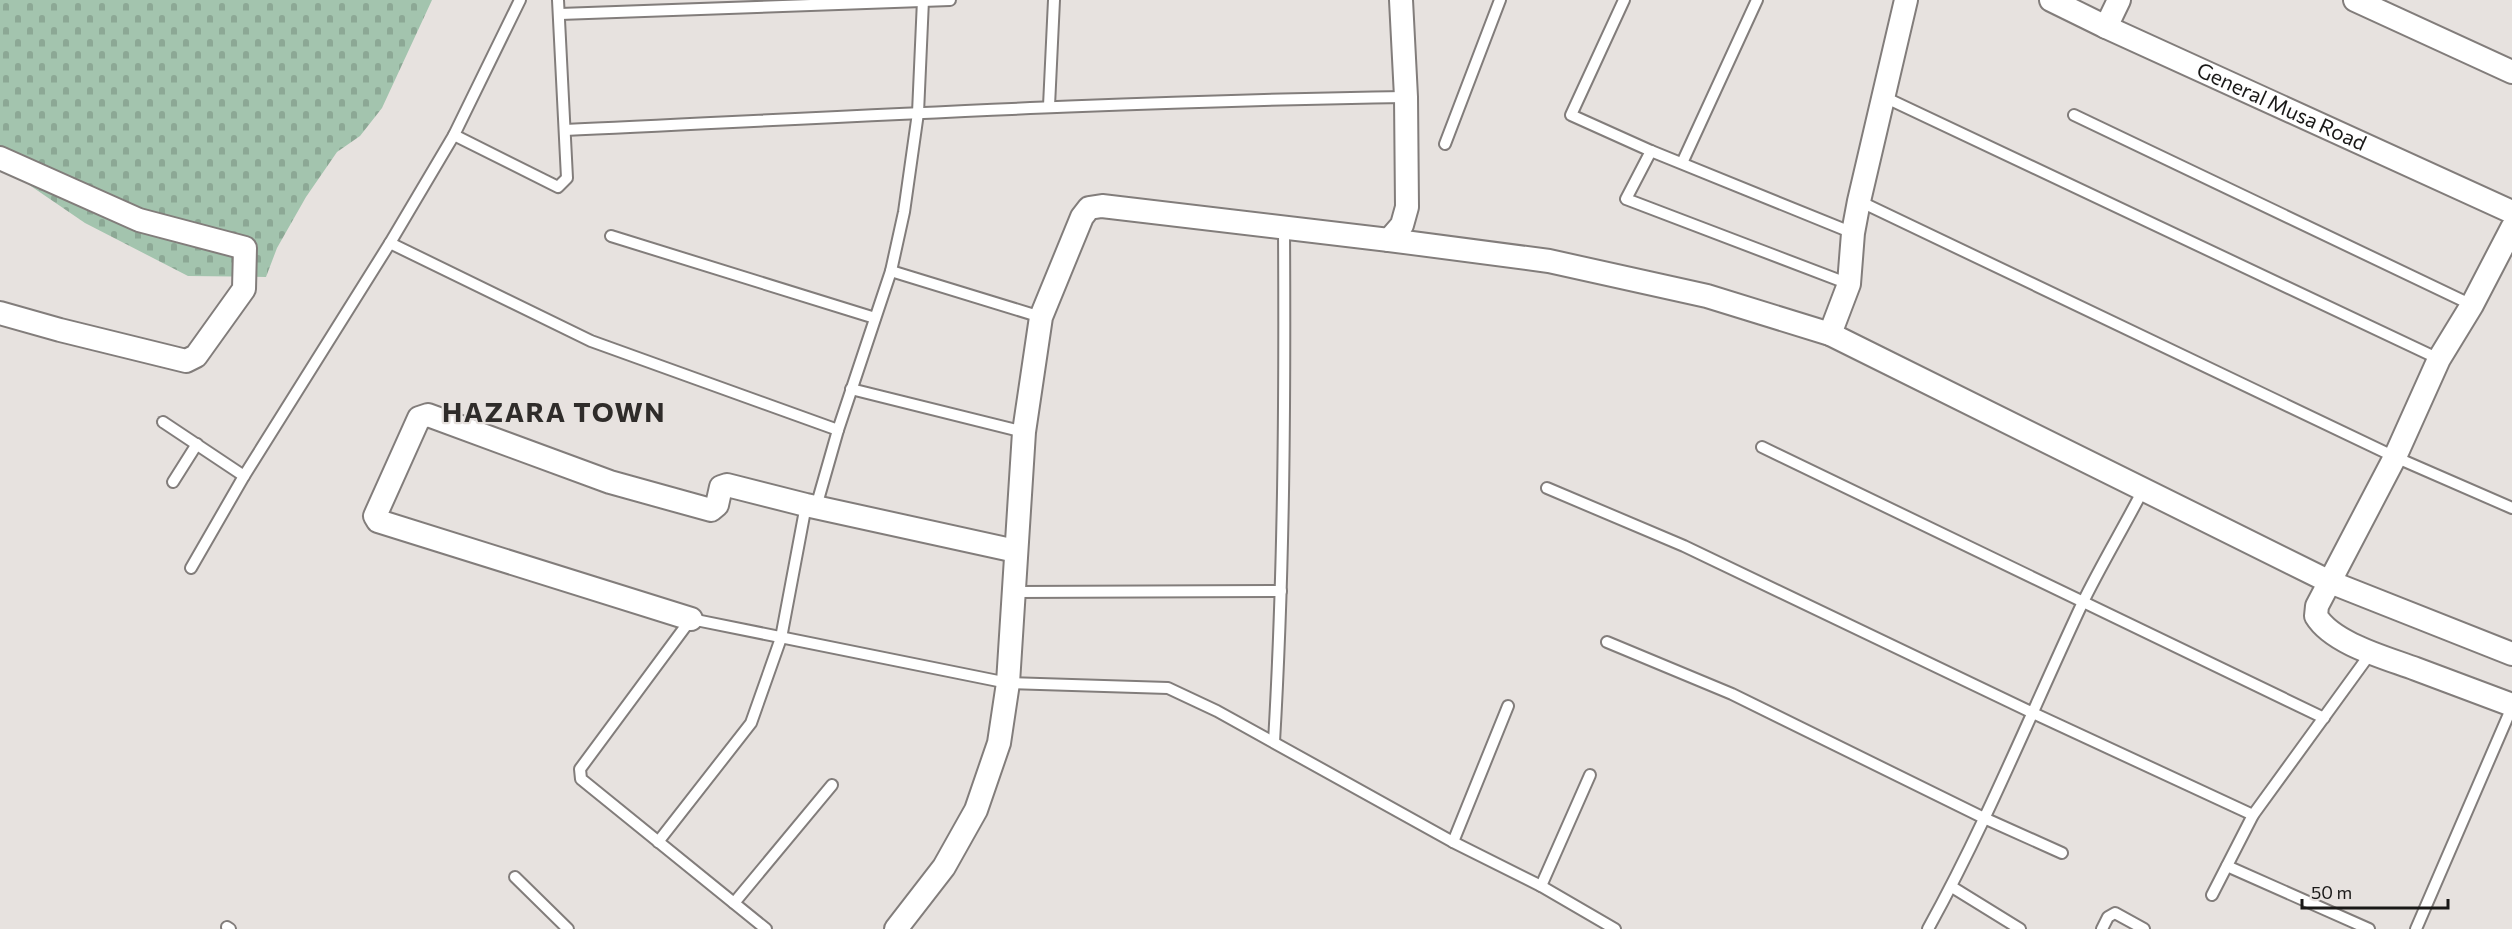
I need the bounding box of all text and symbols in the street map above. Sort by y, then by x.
street label: General Musa Road [2193,56,2371,155]
district label: HAZARA TOWN [442,395,666,428]
scale bar [2302,872,2448,910]
text: 50 m [2311,881,2352,903]

